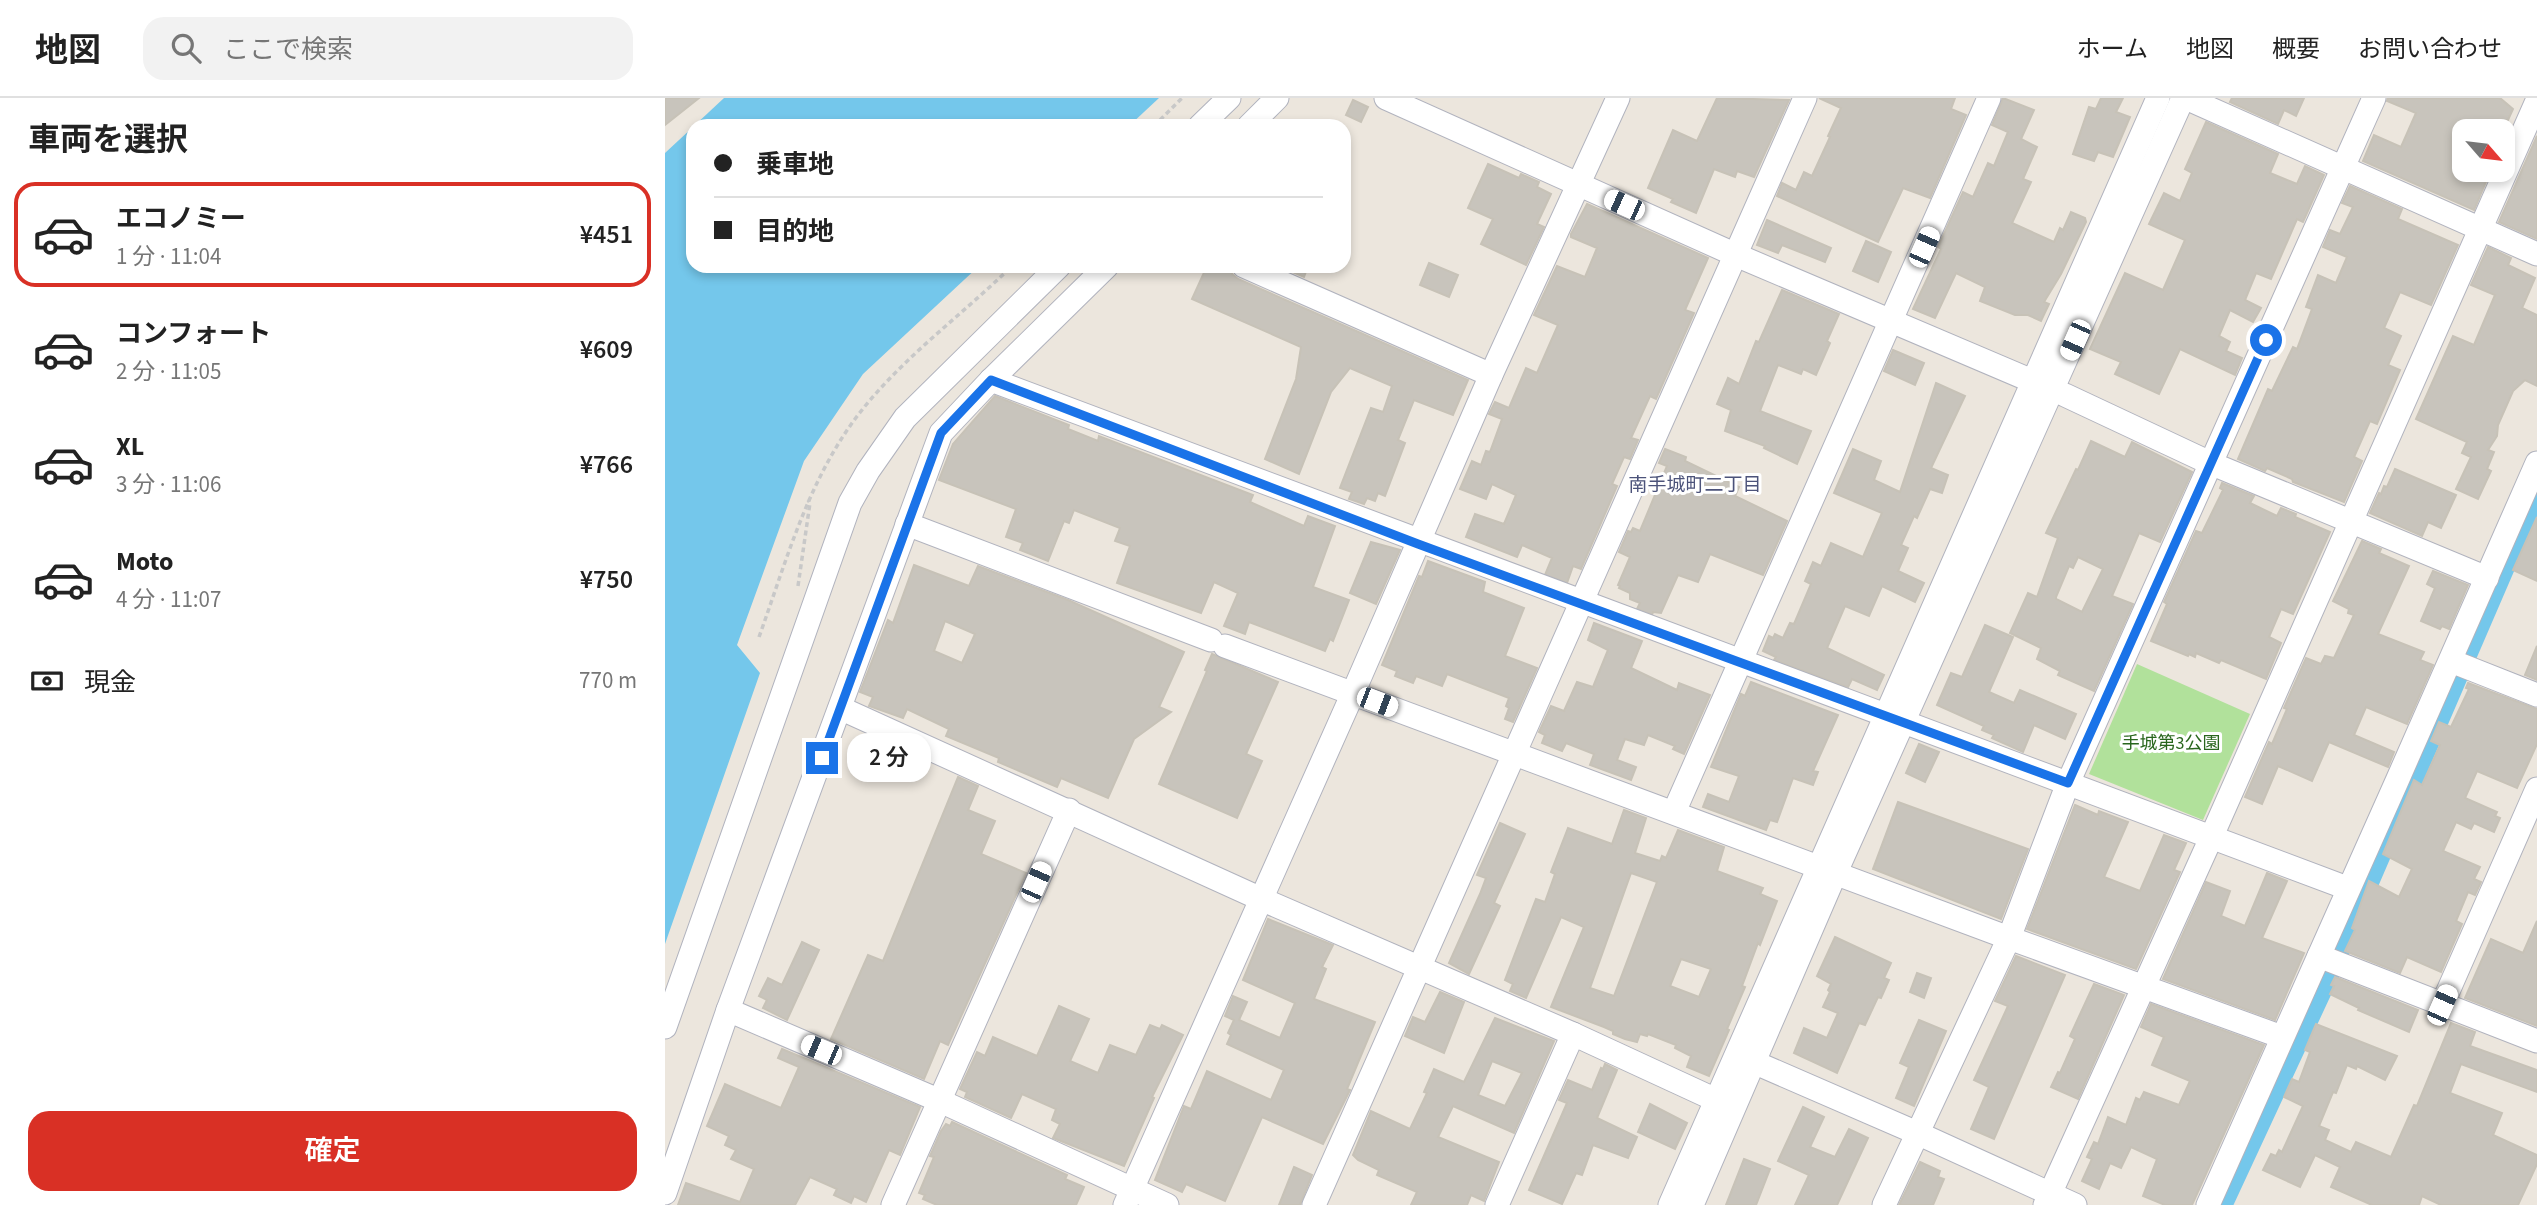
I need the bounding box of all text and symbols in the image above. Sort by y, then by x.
search box [143,17,633,80]
text: 地図 [35,27,101,74]
icon: search [167,29,205,67]
text: ここで検索 [223,31,353,68]
text: ホーム [2077,32,2148,67]
text: 地図 [2186,32,2234,67]
text: 概要 [2272,32,2320,67]
text: お問い合わせ [2358,32,2502,67]
text: 車両を選択 [28,117,188,163]
north arrow [2452,119,2515,182]
map controls [2452,119,2515,182]
text: 乗車地 [756,146,834,183]
car [1601,187,1648,223]
text: エコノミー [116,200,246,237]
icon: car [32,203,95,266]
text: 目的地 [756,213,834,250]
text: ¥451 [580,216,633,253]
car [1906,224,1943,270]
text: 1 分 · 11:04 [116,240,221,273]
text: コンフォート [116,315,271,352]
car [2057,317,2094,363]
icon: car [32,318,95,381]
route start [2250,324,2282,356]
text: ¥609 [580,331,633,368]
text: 2 分 · 11:05 [116,355,221,388]
text: XL [116,428,144,465]
icon: car [32,433,95,496]
text: ¥766 [580,446,633,483]
text: 3 分 · 11:06 [116,468,221,501]
district label: 南手城町二丁目 [1628,472,1762,499]
text: Moto [116,543,173,580]
icon: car [32,548,95,611]
text: ¥750 [580,561,633,598]
text: 4 分 · 11:07 [116,583,221,616]
icon: cash [28,662,66,700]
text: 現金 [84,664,136,701]
text: 770 m [579,664,637,697]
car [1354,685,1401,719]
park label: 手城第3公園 [2122,731,2220,756]
callout: 2 分 [847,734,931,782]
text: 2 分 [869,741,909,774]
route end [806,742,838,774]
car [1018,859,1055,905]
car [2424,982,2461,1028]
car [798,1032,845,1068]
button: 確定 [28,1111,637,1191]

